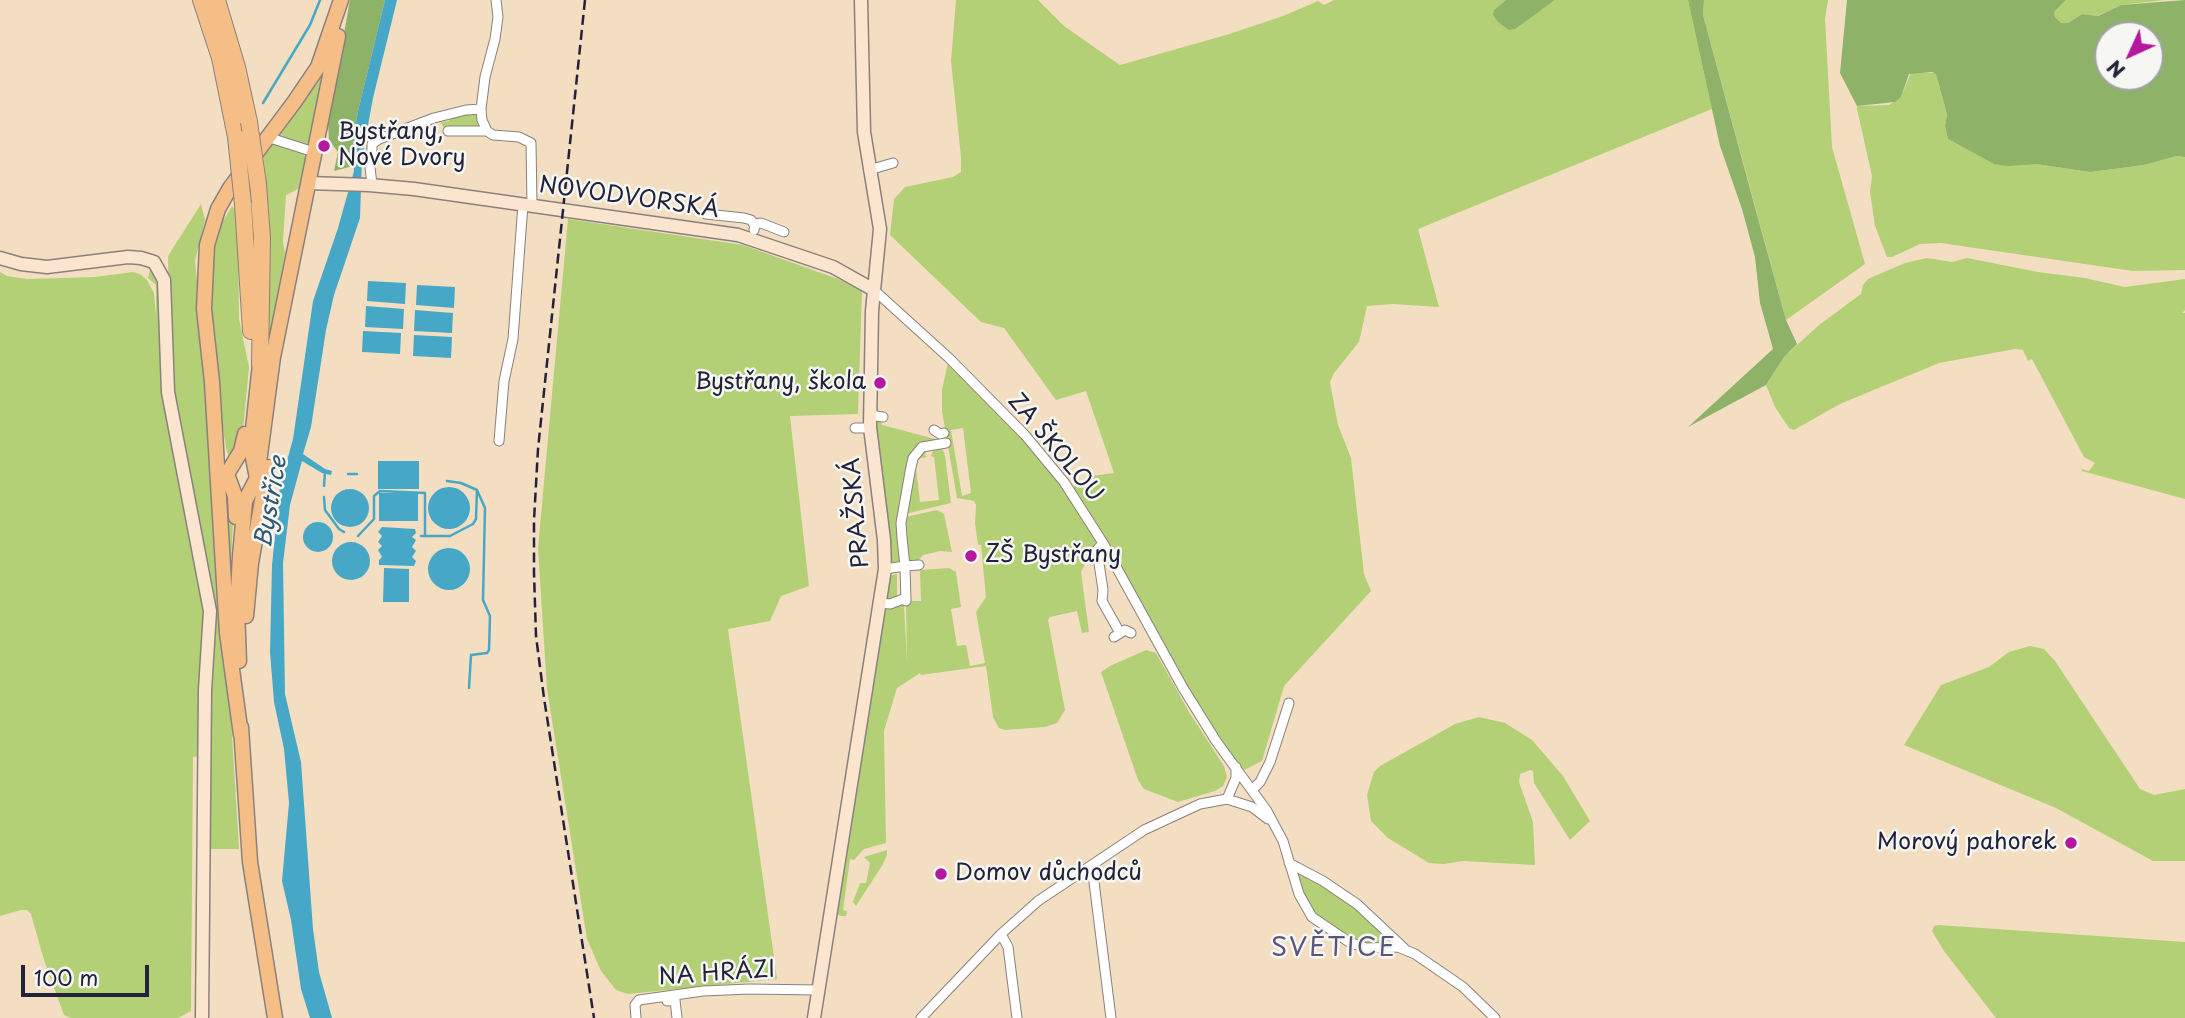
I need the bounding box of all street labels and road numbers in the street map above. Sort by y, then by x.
street label: NOVODVORSKÁ [537,172,721,224]
street label: ZA ŠKOLOU [1002,388,1108,508]
street label: PRAŽSKÁ [838,457,876,569]
street label: NA HRÁZI [658,956,776,992]

